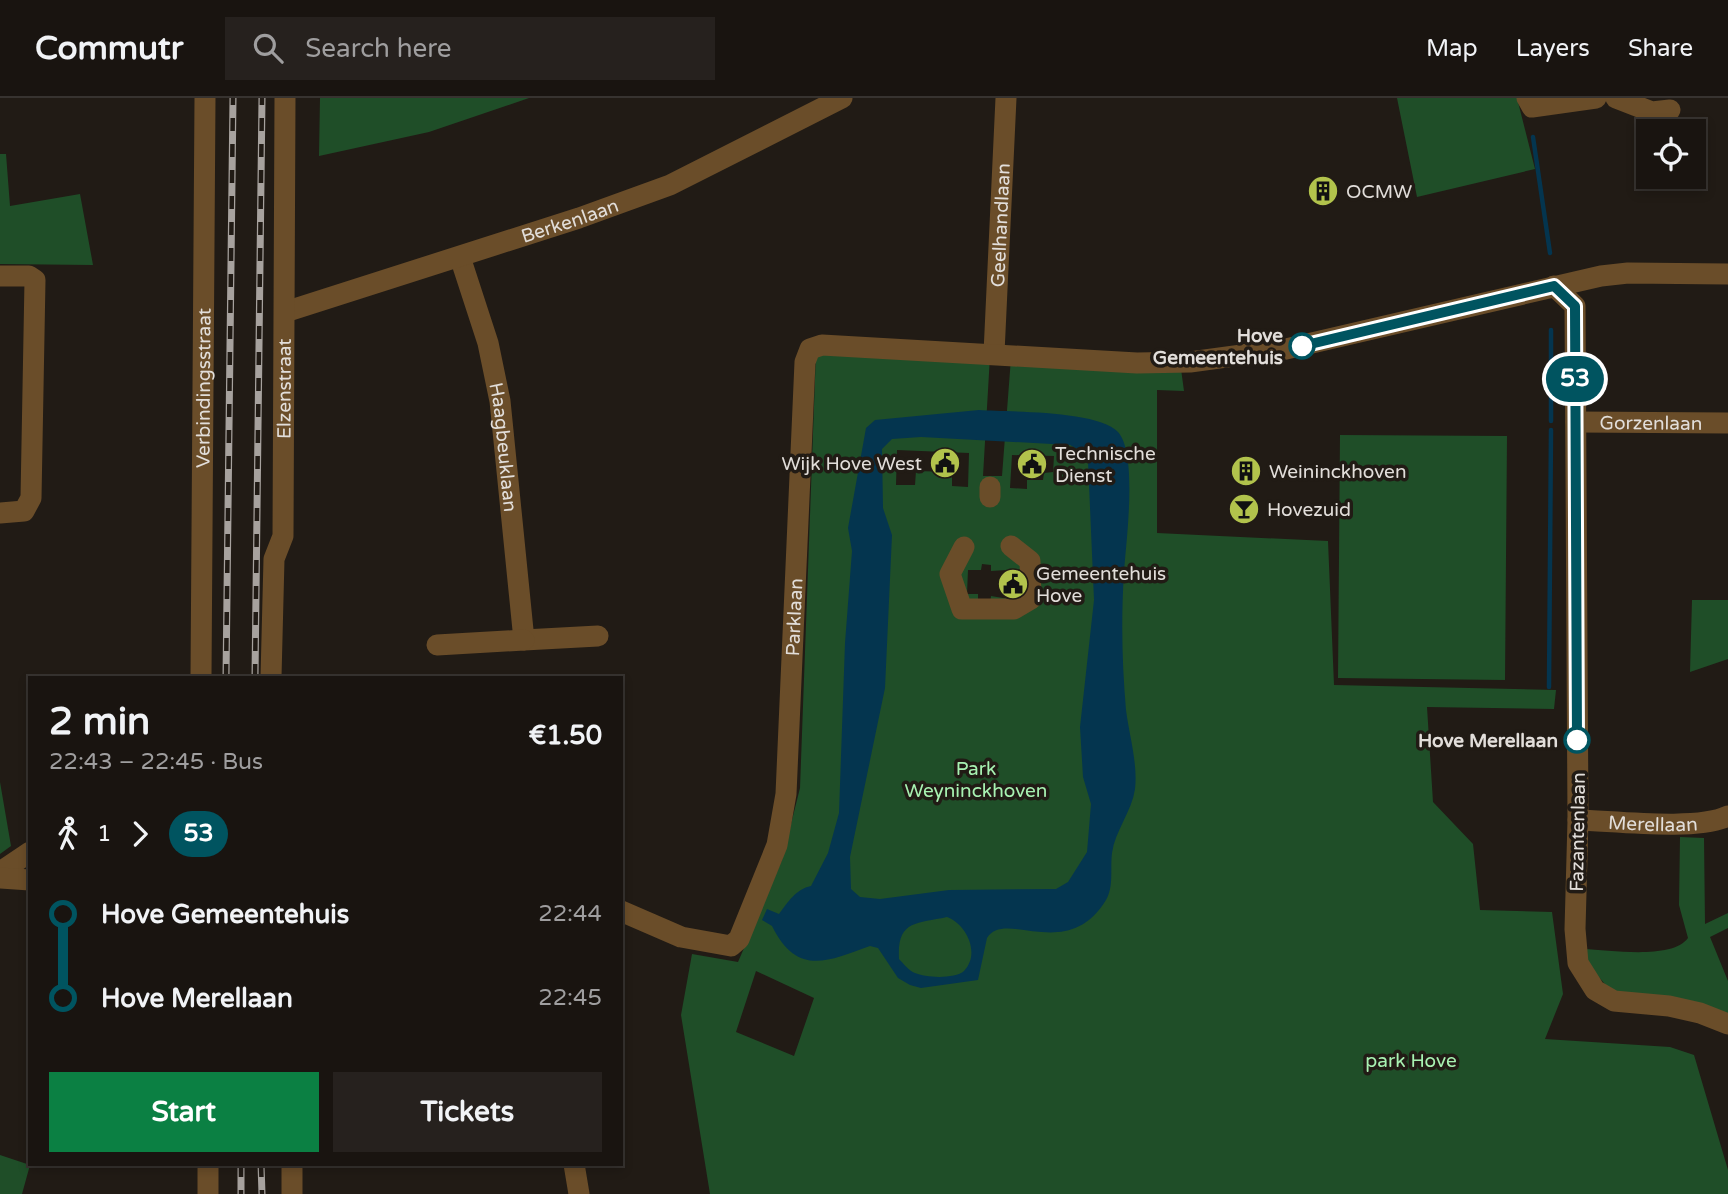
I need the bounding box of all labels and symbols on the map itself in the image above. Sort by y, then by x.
street label: Geelhandlaan [987,163,1015,288]
building icon: OCMW [1306,174,1340,208]
place label: OCMW [1346,181,1412,203]
street label: Berkenlaan [518,195,622,248]
street label: Verbindingsstraat [192,308,216,468]
place label: Hove Gemeentehuis [1153,325,1283,369]
marker: Hove Gemeentehuis [1289,333,1315,359]
street label: Elzenstraat [273,338,296,439]
line badge: 53 [1544,356,1606,402]
street label: Haagbeuklaan [484,381,521,513]
street label: Gorzenlaan [1600,412,1702,435]
place label: Technische Dienst [1055,443,1156,487]
public building icon: Wijk Hove West [928,446,962,480]
public building icon: Technische Dienst [1015,447,1049,481]
place label: Wijk Hove West [782,453,922,475]
building icon: Weininckhoven [1229,454,1263,488]
place label: Weininckhoven [1269,461,1406,483]
bar icon: Hovezuid [1227,492,1261,526]
place label: Hovezuid [1267,499,1351,521]
place label: Gemeentehuis Hove [1036,563,1166,607]
public building icon: Gemeentehuis Hove [996,567,1030,601]
street label: Parklaan [782,578,807,657]
marker: Hove Merellaan [1564,727,1590,753]
place label: Hove Merellaan [1418,730,1558,752]
park label: Park Weyninckhoven [905,758,1047,802]
street label: Fazantenlaan [1566,772,1590,892]
street label: Merellaan [1608,812,1698,836]
park label: park Hove [1365,1050,1457,1072]

